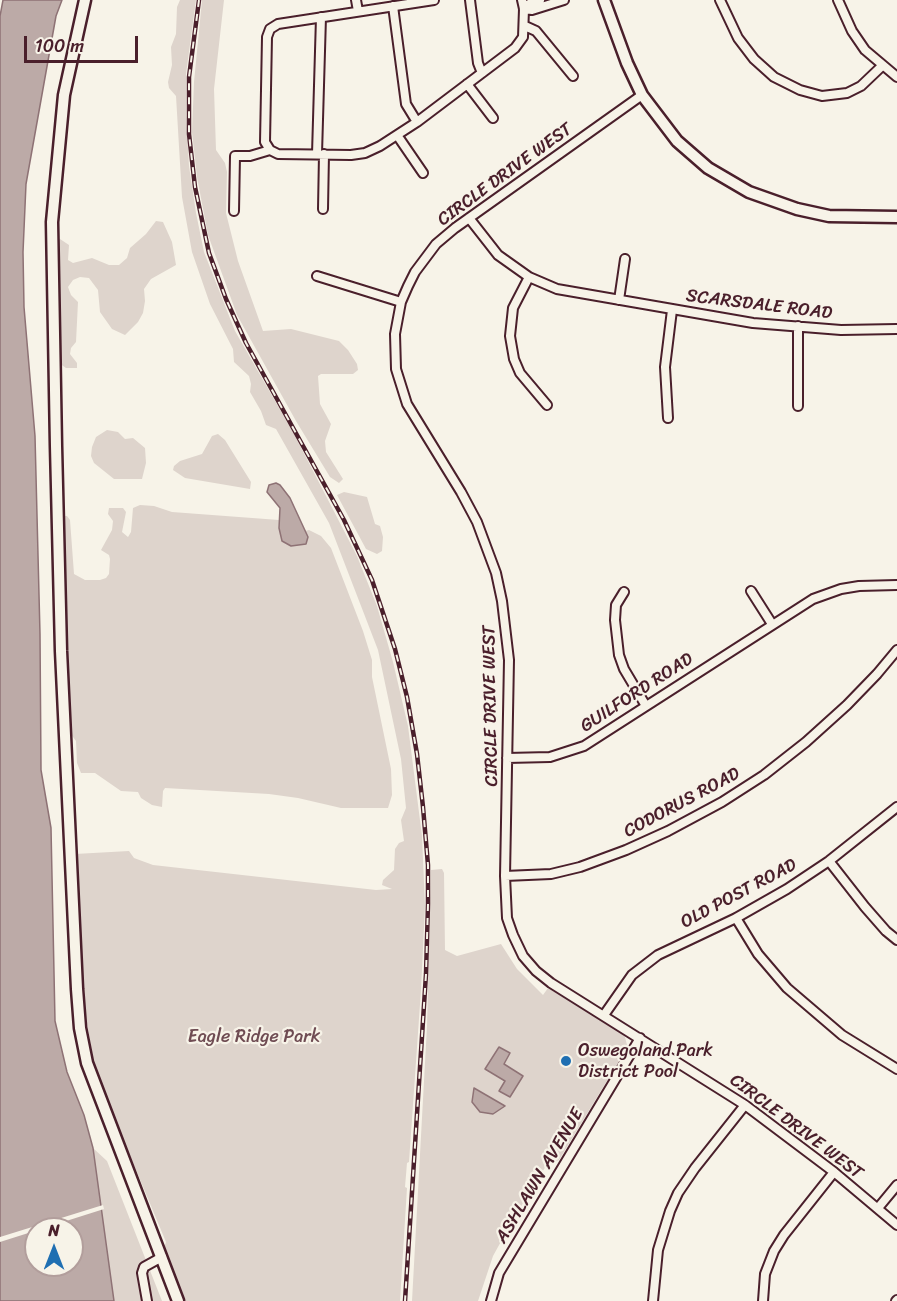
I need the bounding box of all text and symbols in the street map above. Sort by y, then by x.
scale bar [27,24,141,62]
text: 100 m [35,30,84,62]
street label: CIRCLE DRIVE WEST [433,119,577,231]
street label: SCARSDALE ROAD [685,285,833,325]
street label: CIRCLE DRIVE WEST [479,625,503,787]
street label: GUILFORD ROAD [577,649,697,737]
street label: CODORUS ROAD [620,763,744,843]
street label: OLD POST ROAD [677,854,801,934]
park label: Eagle Ridge Park [188,1026,320,1048]
place label: Oswegoland Park District Pool [578,1040,713,1082]
marker: Oswegoland Park District Pool [559,1054,573,1068]
street label: CIRCLE DRIVE WEST [725,1070,867,1184]
street label: ASHLAWN AVENUE [491,1105,589,1247]
text: N [48,1216,60,1245]
north arrow [24,1217,84,1277]

